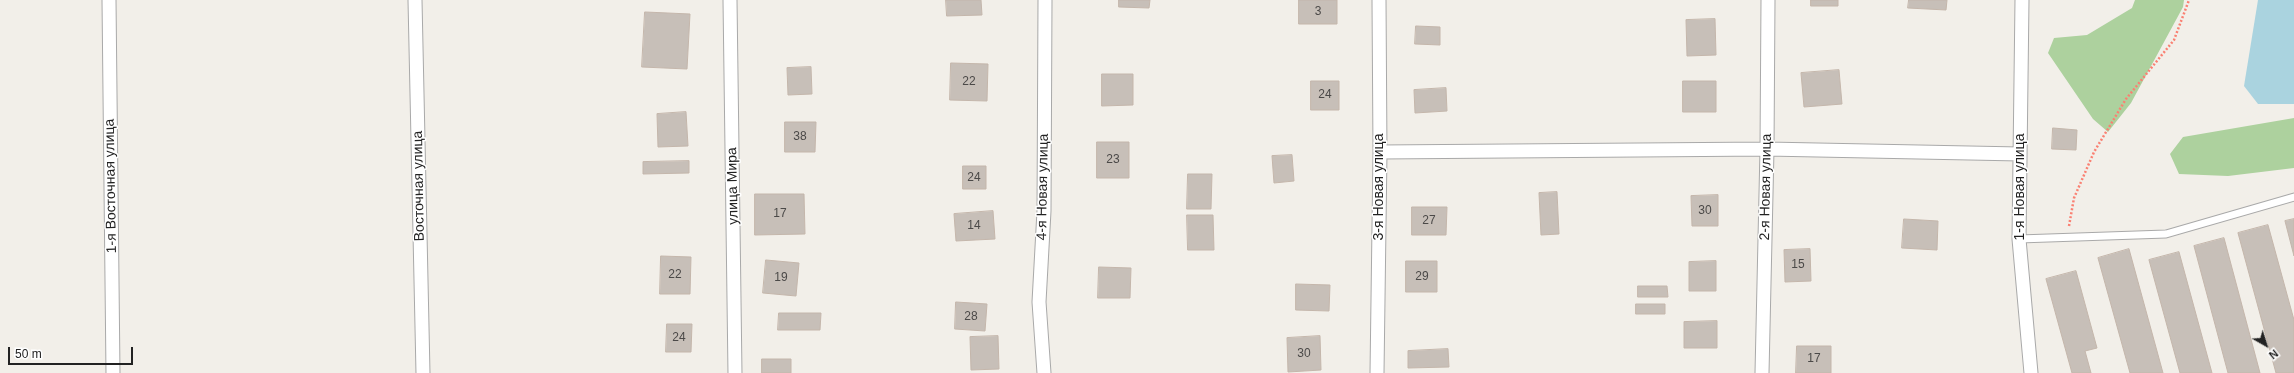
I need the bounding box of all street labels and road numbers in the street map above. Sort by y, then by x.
street label: 1-я Восточная улица [101,119,121,253]
street label: Восточная улица [410,131,428,241]
street label: 4-я Новая улица [1034,133,1052,241]
street label: 2-я Новая улица [1757,133,1775,241]
street label: 3-я Новая улица [1371,134,1387,240]
street label: 1-я Новая улица [2012,134,2028,240]
street label: улица Мира [724,147,742,225]

